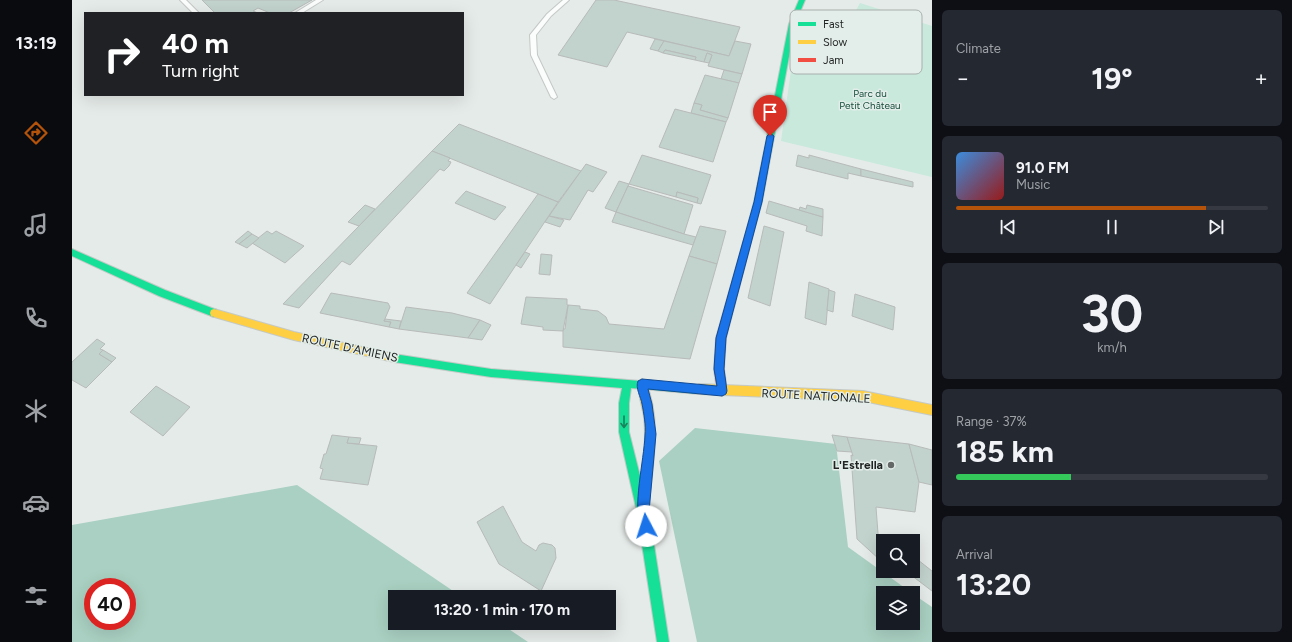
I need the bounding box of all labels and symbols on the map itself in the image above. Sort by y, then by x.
legend [790,10,922,74]
text: Fast [823,18,844,31]
text: Slow [823,36,847,49]
text: Jam [823,54,844,67]
park label: Parc du Petit Château [839,87,901,112]
pin [753,95,787,136]
street label: ROUTE D'AMIENS [301,331,399,365]
street label: ROUTE NATIONALE [761,386,871,406]
one-way arrow [620,415,628,428]
place label: L'Estrella [833,458,883,472]
marker: L'Estrella [886,460,896,470]
position arrow [625,505,667,547]
speed limit sign: 40 [84,578,136,630]

